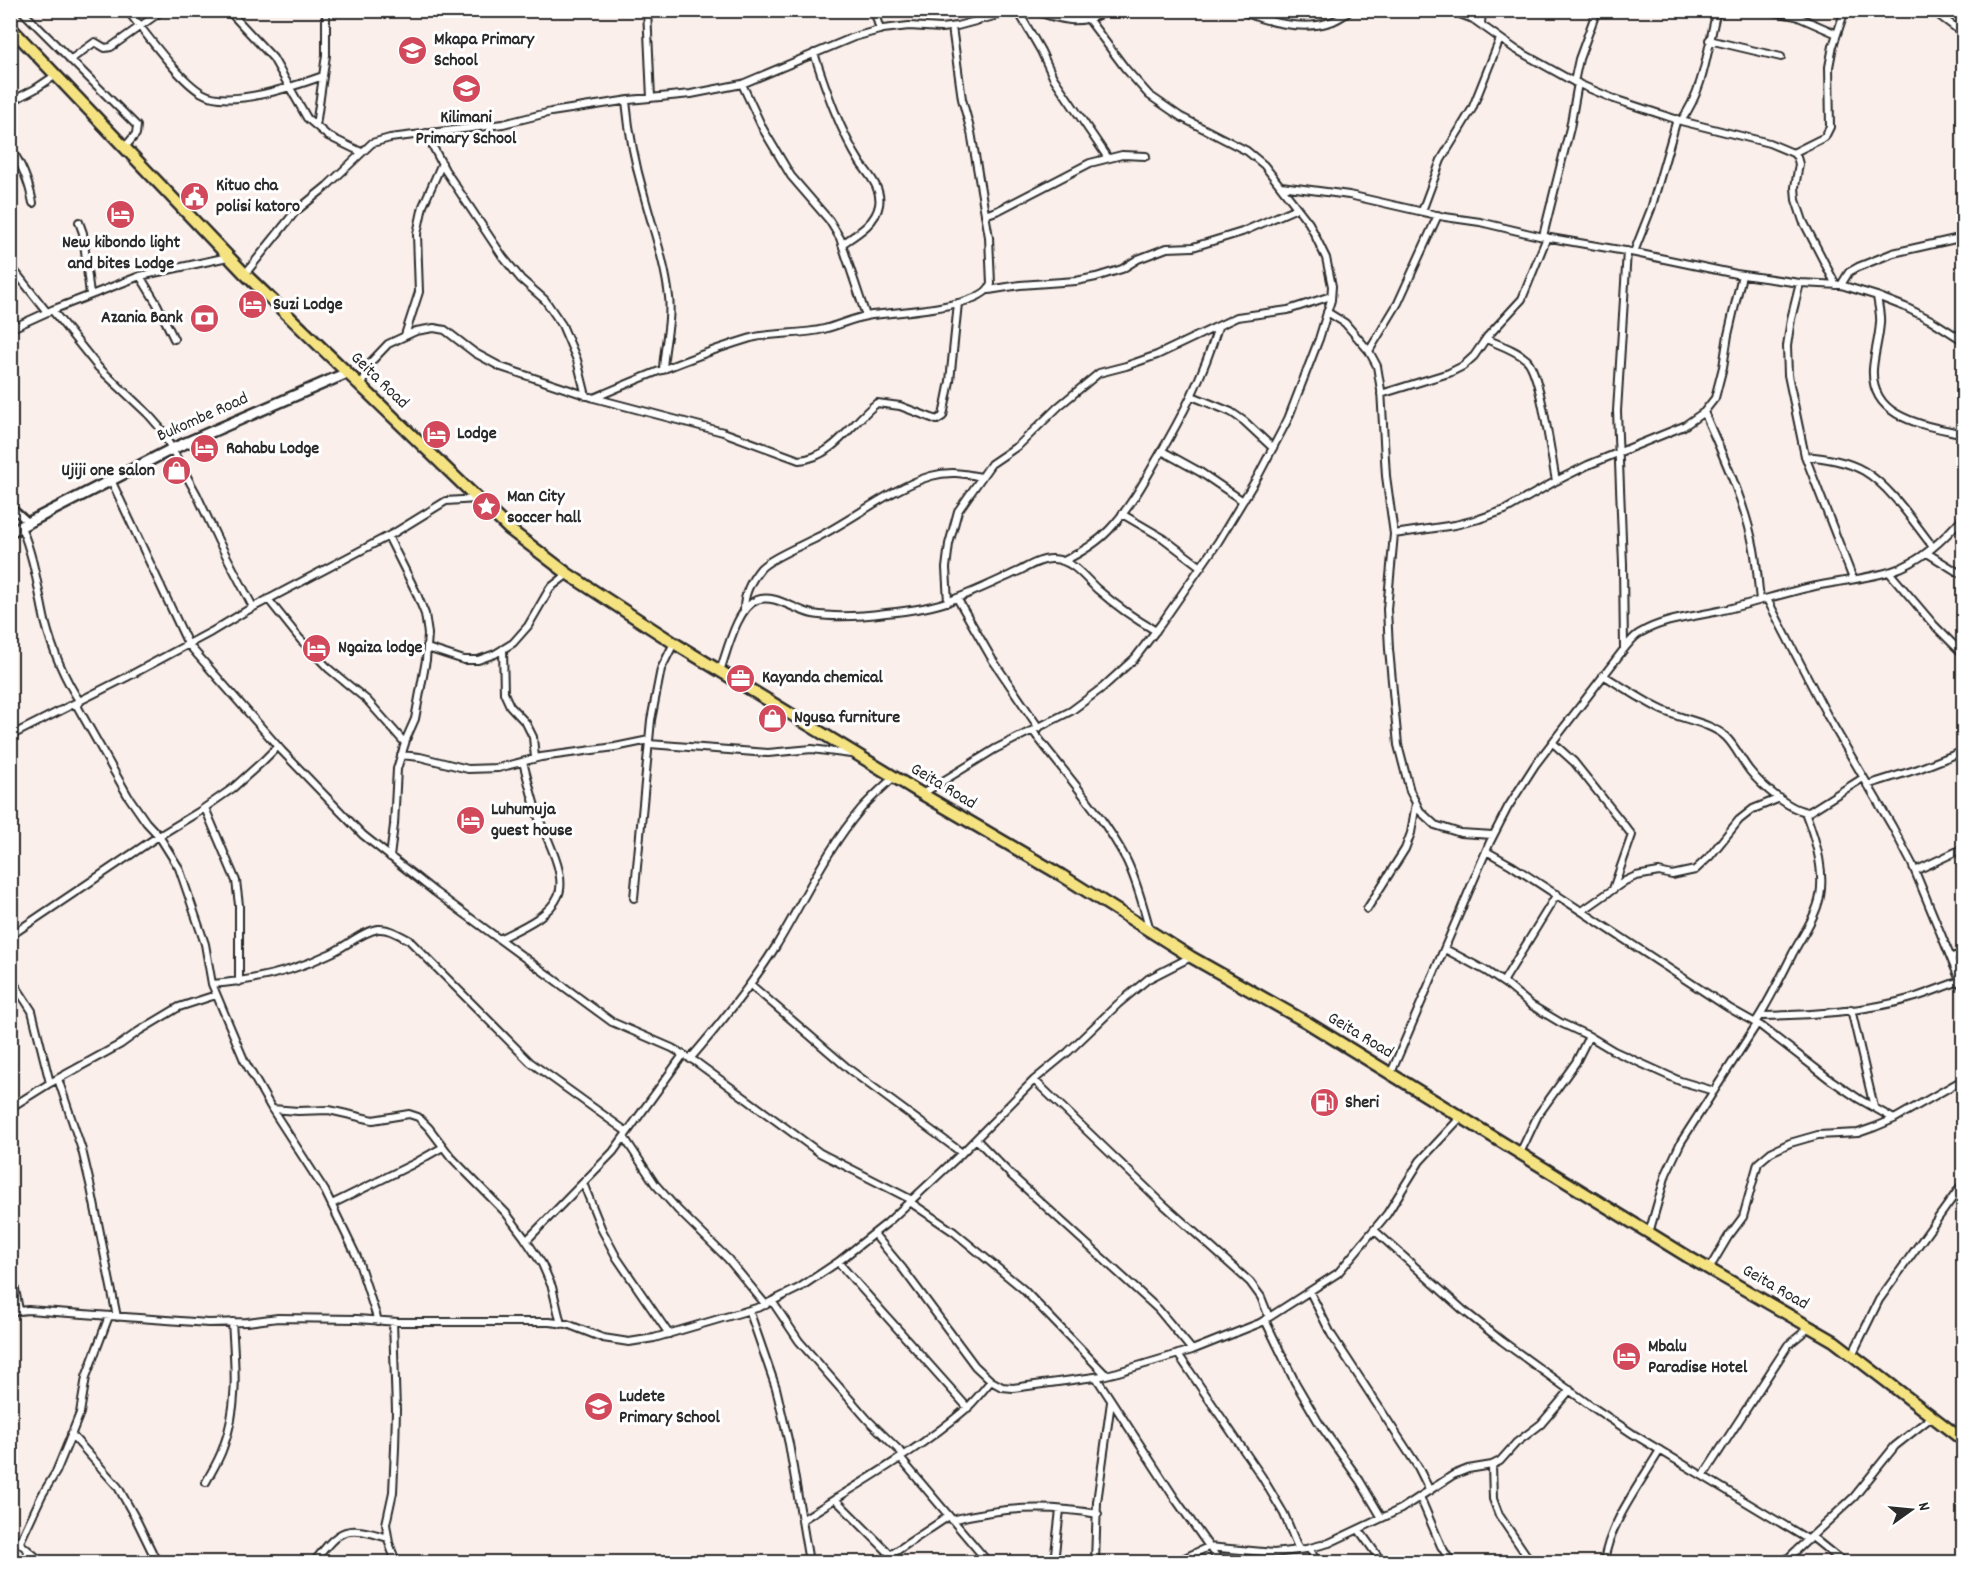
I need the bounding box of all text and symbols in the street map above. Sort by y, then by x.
place label: Mkapa Primary School [434,28,535,74]
school or university icon: Mkapa Primary School [397,34,429,66]
school or university icon: Kilimani Primary School [450,73,482,105]
place label: Kilimani Primary School [416,106,517,152]
place label: Kituo cha polisi katoro [216,174,300,220]
public building icon: Kituo cha polisi katoro [179,180,211,212]
hotel icon: New kibondo light and bites Lodge [105,198,137,230]
place label: New kibondo light and bites Lodge [62,231,180,277]
hotel icon: Suzi Lodge [236,289,268,321]
place label: Suzi Lodge [273,293,343,318]
bank icon: Azania Bank [188,302,220,334]
place label: Azania Bank [101,306,184,331]
street label: Geita Road [344,347,414,415]
street label: Bukombe Road [153,387,253,449]
hotel icon: Lodge [420,418,452,450]
place label: Lodge [457,422,497,447]
hotel icon: Rahabu Lodge [189,433,221,465]
place label: Rahabu Lodge [226,437,319,462]
shop icon: Ujiji one salon [160,455,192,487]
place label: Ujiji one salon [61,459,155,484]
place label: Man City soccer hall [507,485,582,531]
place icon: Man City soccer hall [470,491,502,523]
hotel icon: Ngaiza lodge [301,632,333,664]
place label: Ngaiza lodge [338,636,423,661]
office icon: Kayanda chemical [725,662,757,694]
place label: Kayanda chemical [762,666,884,691]
shop icon: Ngusa furniture [757,702,789,734]
place label: Ngusa furniture [794,706,900,731]
street label: Geita Road [905,757,981,817]
place label: Luhumuja guest house [491,798,572,844]
hotel icon: Luhumuja guest house [454,804,486,836]
street label: Geita Road [1322,1006,1398,1066]
fuel station icon: Sheri [1308,1087,1340,1119]
place label: Sheri [1345,1091,1380,1116]
street label: Geita Road [1737,1259,1813,1317]
place label: Mbalu Paradise Hotel [1648,1335,1748,1381]
hotel icon: Mbalu Paradise Hotel [1611,1341,1643,1373]
place label: Ludete Primary School [619,1385,720,1431]
school or university icon: Ludete Primary School [582,1391,614,1423]
north arrow [1881,1480,1941,1540]
text: N [1911,1500,1935,1514]

